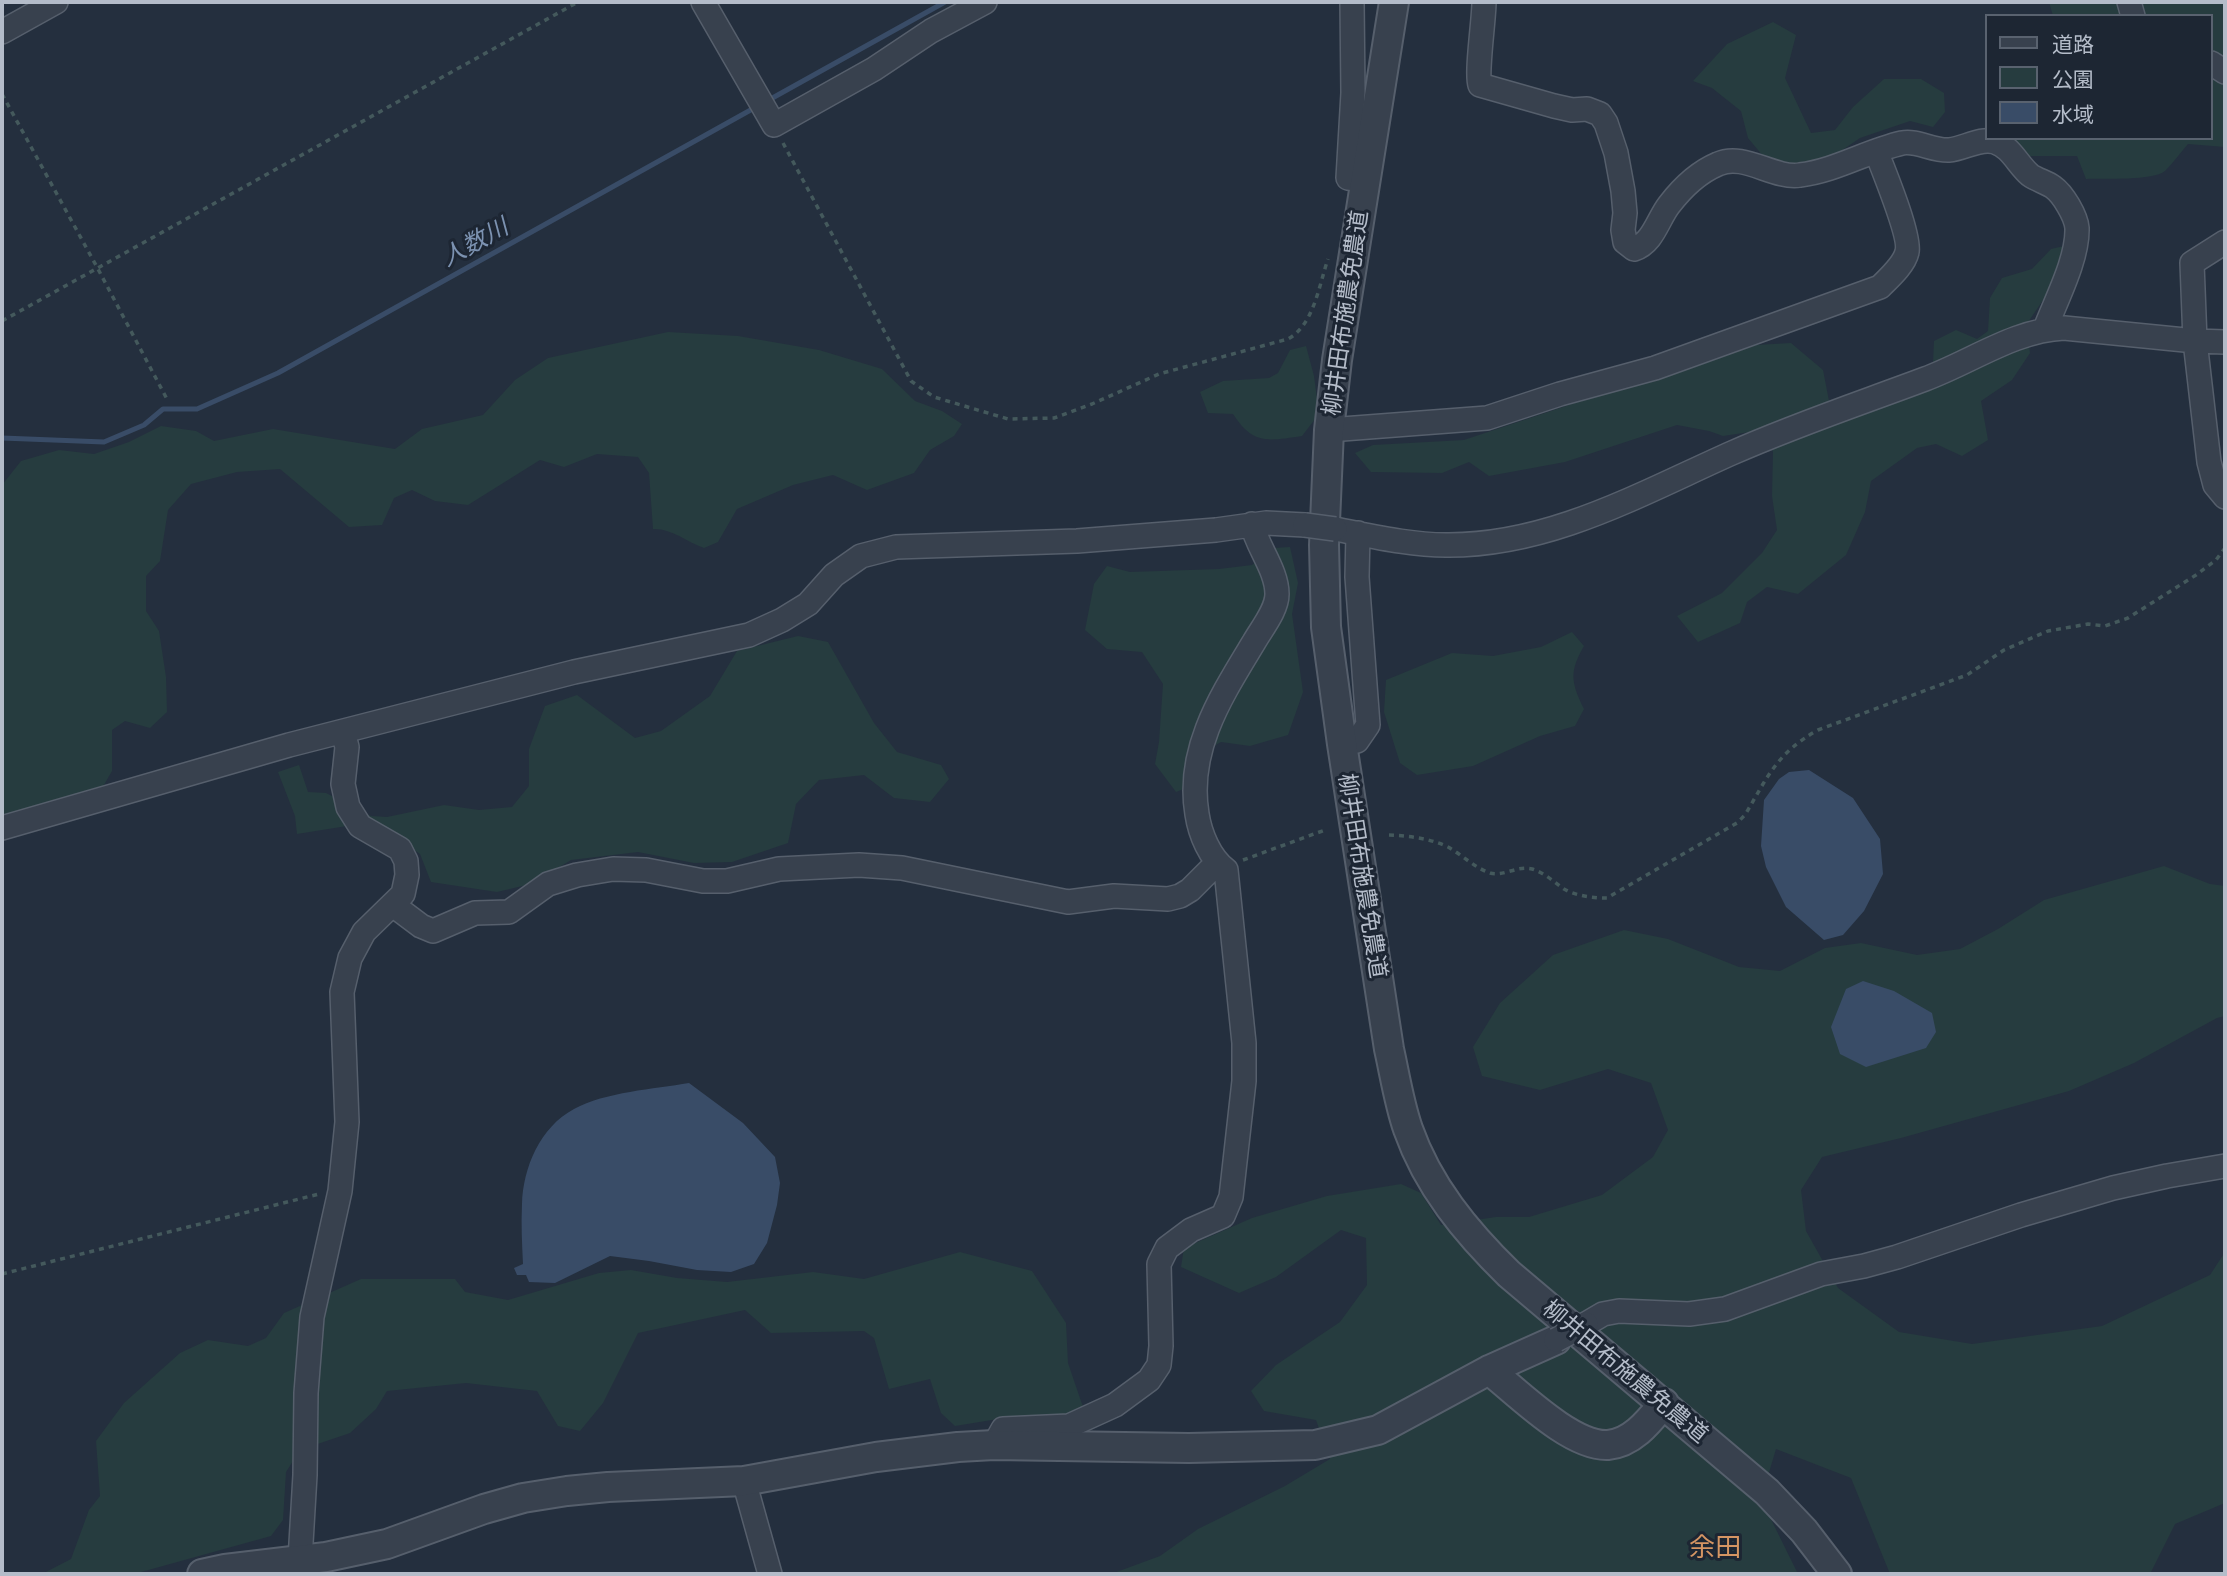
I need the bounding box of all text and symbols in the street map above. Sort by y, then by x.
legend [1986,14,2213,140]
text: 道路 [2052,32,2094,57]
text: 公園 [2052,67,2094,92]
text: 水域 [2052,102,2094,127]
street label: 柳井田布施農免農道 [1318,209,1374,417]
water label: 人数川 [437,213,513,273]
street label: 柳井田布施農免農道 [1332,772,1392,980]
street label: 柳井田布施農免農道 [1537,1295,1713,1449]
district label: 余田 [1689,1532,1741,1564]

